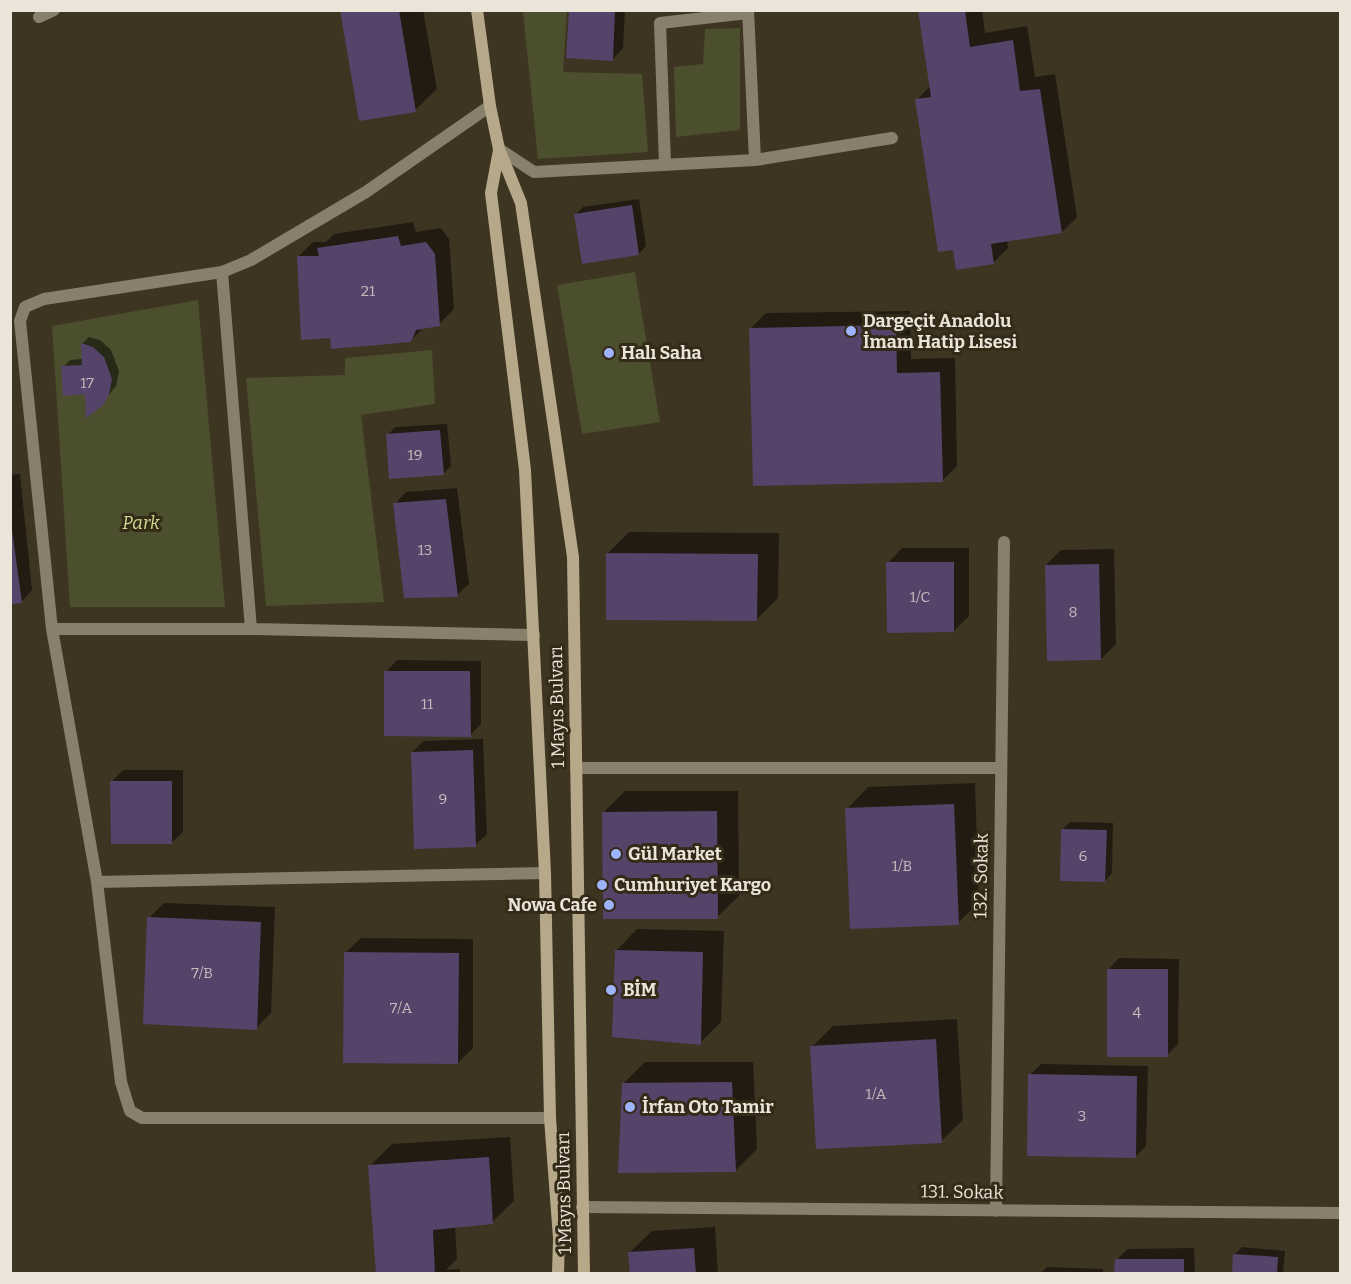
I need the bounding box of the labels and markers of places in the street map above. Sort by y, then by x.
place label: Dargeçit Anadolu İmam Hatip Lisesi [863,310,1017,353]
marker: Dargeçit Anadolu İmam Hatip Lisesi [844,324,858,338]
place label: Halı Saha [621,342,702,364]
marker: Halı Saha [602,346,616,360]
place label: Gül Market [628,843,722,865]
marker: Gül Market [609,847,623,861]
place label: Cumhuriyet Kargo [614,874,771,896]
marker: Cumhuriyet Kargo [595,878,609,892]
place label: Nowa Cafe [508,894,597,916]
marker: Nowa Cafe [602,898,616,912]
place label: BİM [623,979,657,1001]
marker: BİM [604,983,618,997]
place label: İrfan Oto Tamir [642,1096,774,1118]
marker: İrfan Oto Tamir [623,1100,637,1114]

